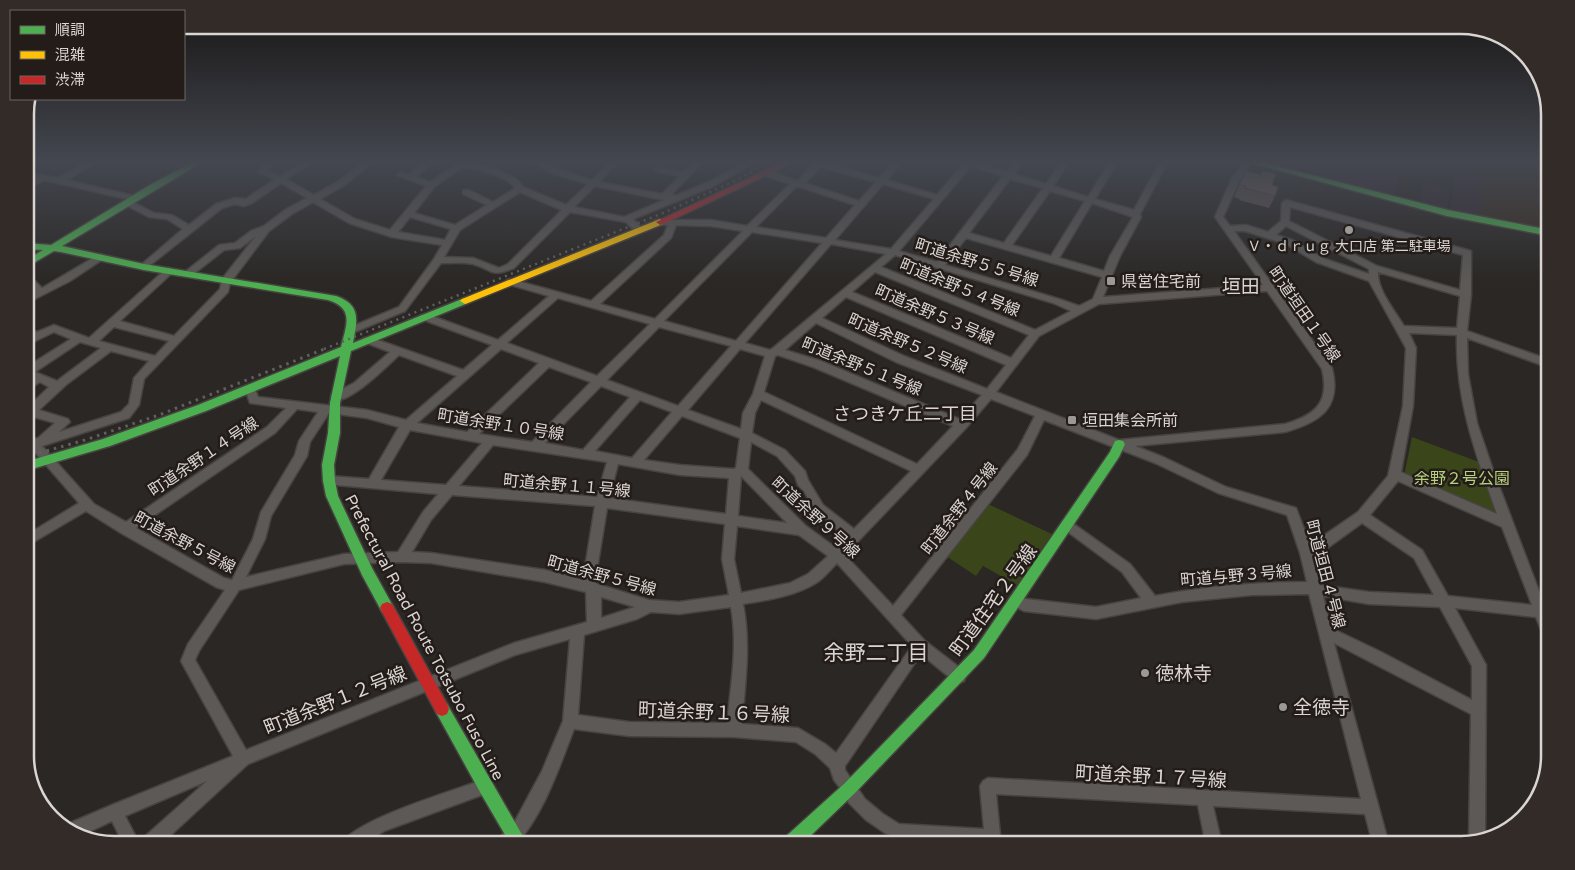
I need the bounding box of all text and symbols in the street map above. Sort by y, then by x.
legend [10,10,185,100]
text: 順調 [55,21,85,39]
text: 混雑 [55,46,85,64]
text: 渋滞 [55,71,85,89]
marker: Ｖ・ｄｒｕｇ 大口店 第二駐車場 [1343,224,1355,236]
street label: 町道余野５５号線 [913,235,1041,291]
place label: Ｖ・ｄｒｕｇ 大口店 第二駐車場 [1247,238,1451,255]
street label: 町道余野５４号線 [897,255,1023,321]
street label: 町道垣田１号線 [1264,263,1344,366]
place label: 県営住宅前 [1121,272,1201,292]
marker: 県営住宅前 [1105,275,1117,287]
district label: 垣田 [1222,276,1260,298]
street label: 町道余野５３号線 [872,281,997,349]
street label: 町道余野５２号線 [845,310,970,378]
street label: 町道余野５１号線 [799,334,925,400]
district label: さつきケ丘二丁目 [833,403,977,425]
street label: 町道余野１０号線 [436,405,566,445]
place label: 垣田集会所前 [1082,411,1178,431]
street label: 町道余野１４号線 [145,413,262,501]
marker: 垣田集会所前 [1066,414,1078,426]
street label: 町道余野４号線 [917,458,1002,559]
park label: 余野２号公園 [1414,469,1510,489]
street label: 町道余野１１号線 [502,470,632,502]
street label: 町道余野９号線 [767,473,864,563]
street label: Prefectural Road Route Totsubo Fuso Line [340,491,508,784]
street label: 町道余野５号線 [130,508,239,578]
street label: 町道垣田４号線 [1301,518,1349,631]
street label: 町道住宅２号線 [946,540,1042,661]
street label: 町道余野５号線 [545,552,658,600]
street label: 町道与野３号線 [1179,561,1293,591]
district label: 余野二丁目 [824,641,929,666]
street label: 町道余野１２号線 [261,662,410,740]
place label: 徳林寺 [1155,663,1212,685]
marker: 徳林寺 [1139,667,1151,679]
place label: 全徳寺 [1293,697,1350,719]
street label: 町道余野１６号線 [638,699,790,727]
marker: 全徳寺 [1277,701,1289,713]
street label: 町道余野１７号線 [1074,762,1227,792]

